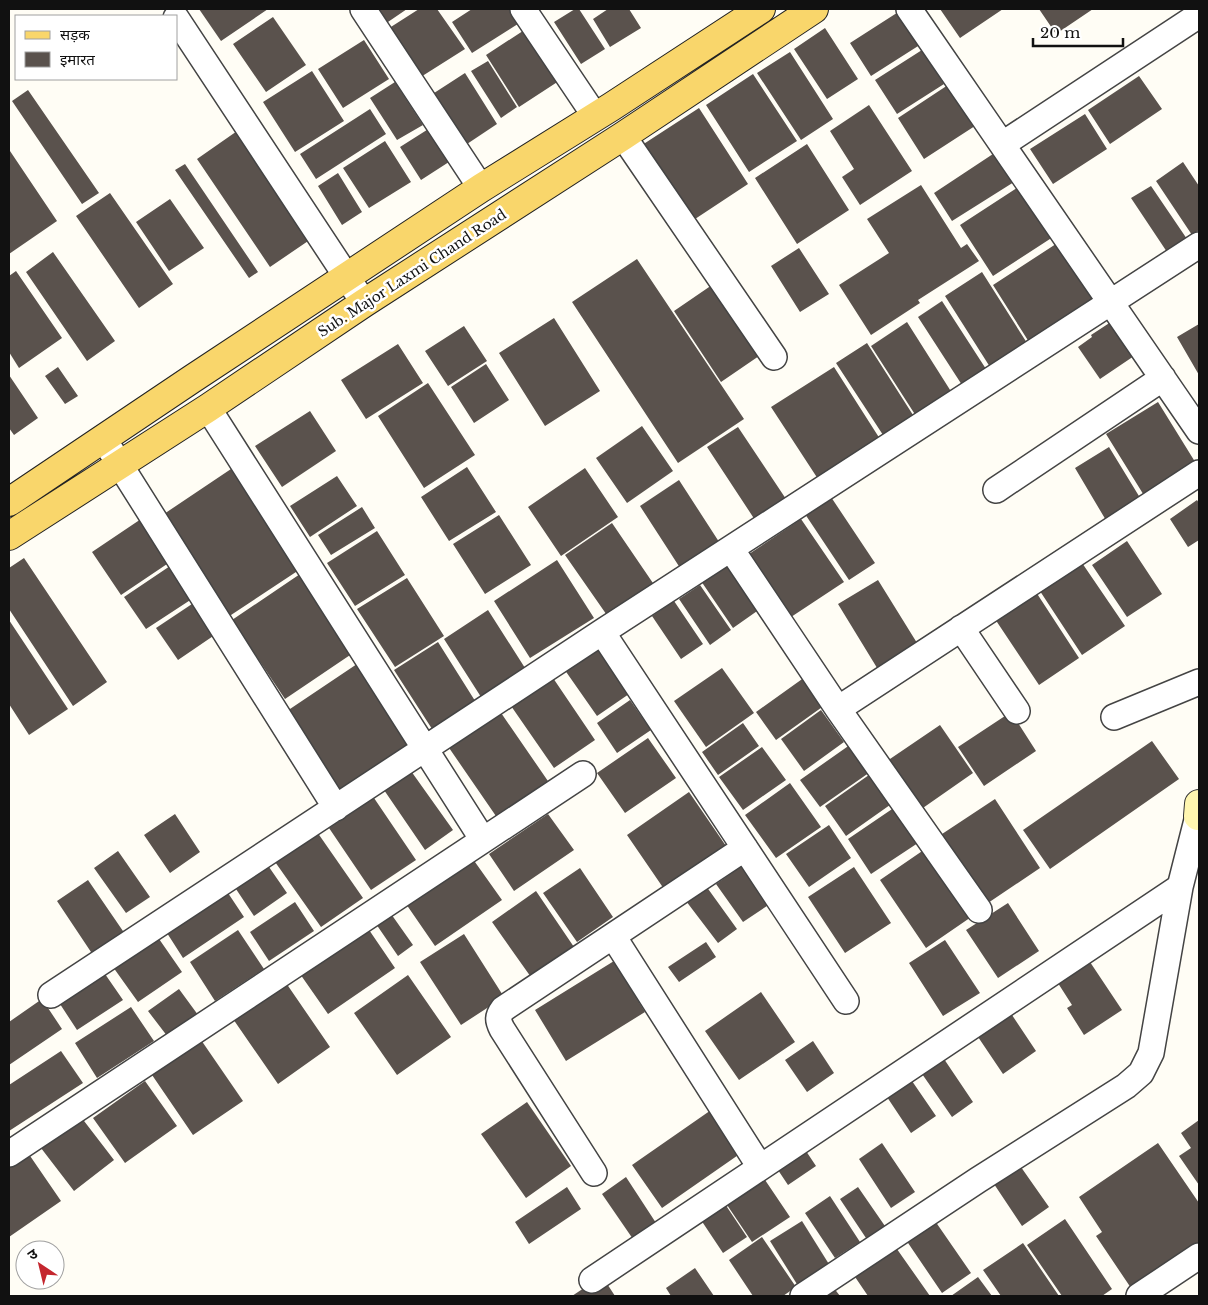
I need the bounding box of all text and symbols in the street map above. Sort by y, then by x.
legend [15,15,178,80]
scale bar [1033,15,1123,47]
text: 20 m [1040,23,1080,42]
text: सड़क [60,25,90,44]
text: इमारत [60,50,95,69]
street label: Sub. Major Laxmi Chand Road [314,205,510,341]
north arrow [15,1240,65,1290]
text: उ [24,1244,42,1264]

